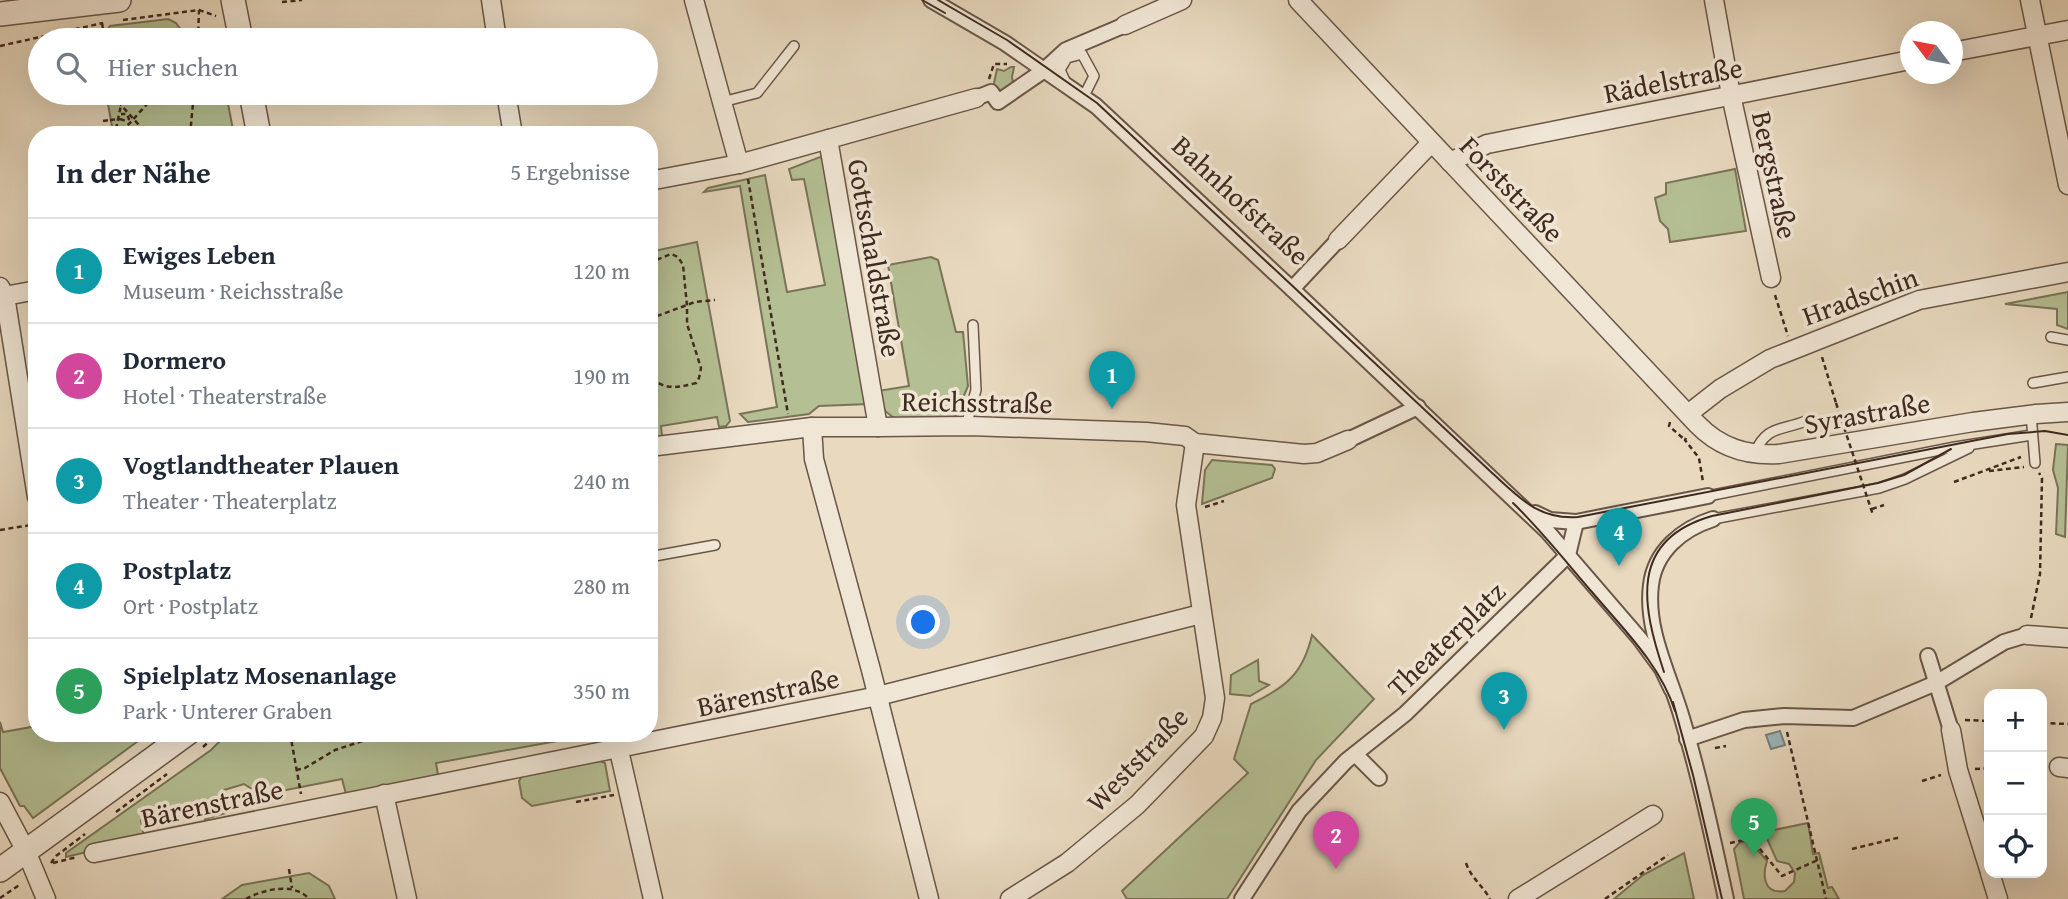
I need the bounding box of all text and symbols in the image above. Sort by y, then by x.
north arrow [1900,21,1963,84]
search box [28,28,658,105]
street label: Rädelstraße [1600,46,1746,113]
text: Hier suchen [108,47,238,86]
icon: search [52,48,90,86]
street label: Bergstraße [1742,107,1809,243]
street label: Bahnhofstraße [1164,125,1319,274]
street label: Forststraße [1451,126,1574,251]
text: In der Nähe [56,150,211,194]
text: 5 Ergebnisse [510,155,630,188]
street label: Gottschaldstraße [838,156,913,360]
text: Ewiges Leben [123,235,276,274]
text: 1 [73,254,85,287]
text: 120 m [573,254,630,287]
street label: Hradschin [1796,256,1924,335]
text: Museum · Reichsstraße [123,274,343,307]
text: Dormero [123,340,226,379]
pin: 1 [1089,351,1135,409]
text: 2 [73,359,85,392]
text: 190 m [573,359,630,392]
text: Hotel · Theaterstraße [123,379,327,412]
street label: Reichsstraße [901,380,1053,423]
street label: Syrastraße [1801,381,1933,444]
text: Vogtlandtheater Plauen [123,445,399,484]
text: 3 [73,464,85,497]
text: 240 m [573,464,630,497]
text: Theater · Theaterplatz [123,484,337,517]
pin: 4 [1596,508,1642,566]
text: Postplatz [123,550,231,589]
text: 4 [73,569,85,602]
text: 280 m [573,569,630,602]
street label: Theaterplatz [1377,572,1514,706]
text: Ort · Postplatz [123,589,258,622]
your location [906,605,940,639]
text: Spielplatz Mosenanlage [123,655,397,694]
street label: Bärenstraße [693,656,843,727]
pin: 3 [1481,672,1527,730]
text: 5 [73,674,85,707]
text: 350 m [573,674,630,707]
map controls [1984,689,2047,878]
button: + [1984,689,2047,752]
text: Park · Unterer Graben [123,694,332,727]
street label: Weststraße [1076,697,1197,820]
button: − [1984,752,2047,815]
street label: Bärenstraße [137,767,287,838]
pin: 5 [1731,798,1777,856]
pin: 2 [1313,811,1359,869]
button: locate [1984,815,2047,878]

